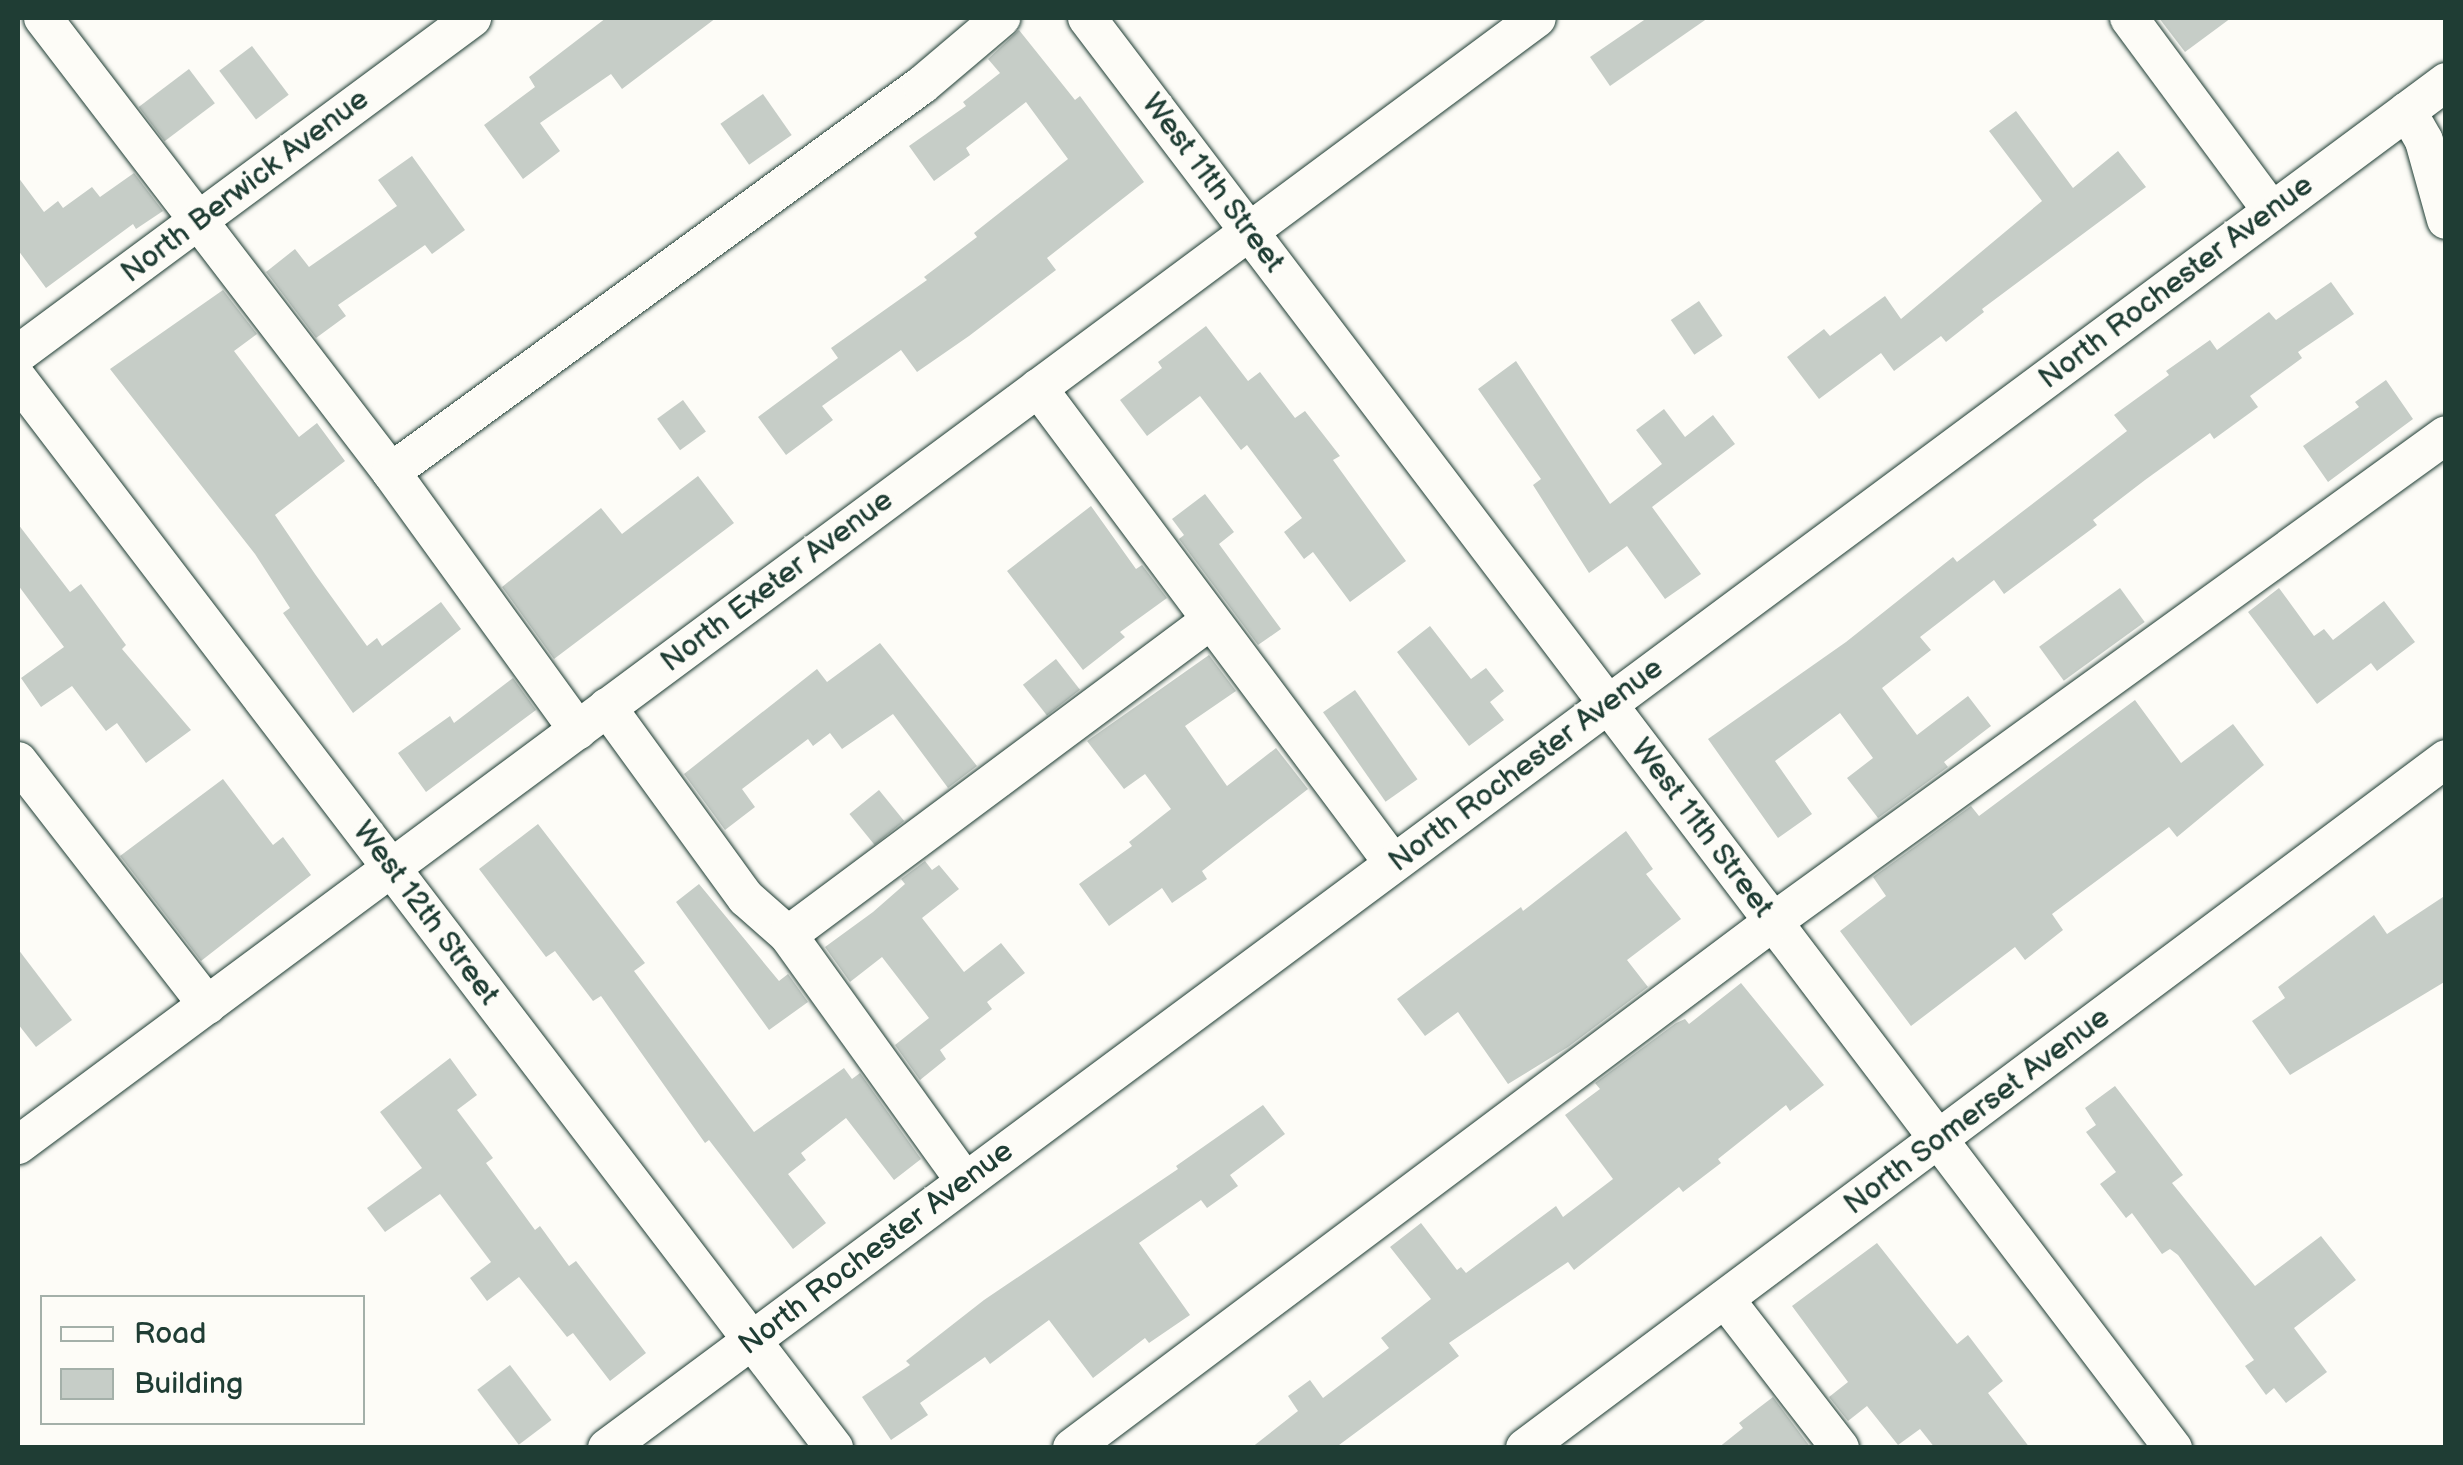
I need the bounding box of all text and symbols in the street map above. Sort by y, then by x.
street label: North Berwick Avenue [114,81,376,291]
street label: West 11th Street [1134,86,1292,280]
street label: North Rochester Avenue [2032,167,2320,397]
street label: North Exeter Avenue [654,482,900,680]
street label: North Rochester Avenue [1382,650,1670,880]
street label: West 11th Street [1623,731,1781,925]
street label: West 12th Street [345,814,507,1012]
street label: North Somerset Avenue [1837,999,2117,1223]
street label: North Rochester Avenue [732,1133,1020,1363]
legend [40,1295,365,1425]
text: Road [134,1316,207,1352]
text: Building [134,1366,243,1402]

